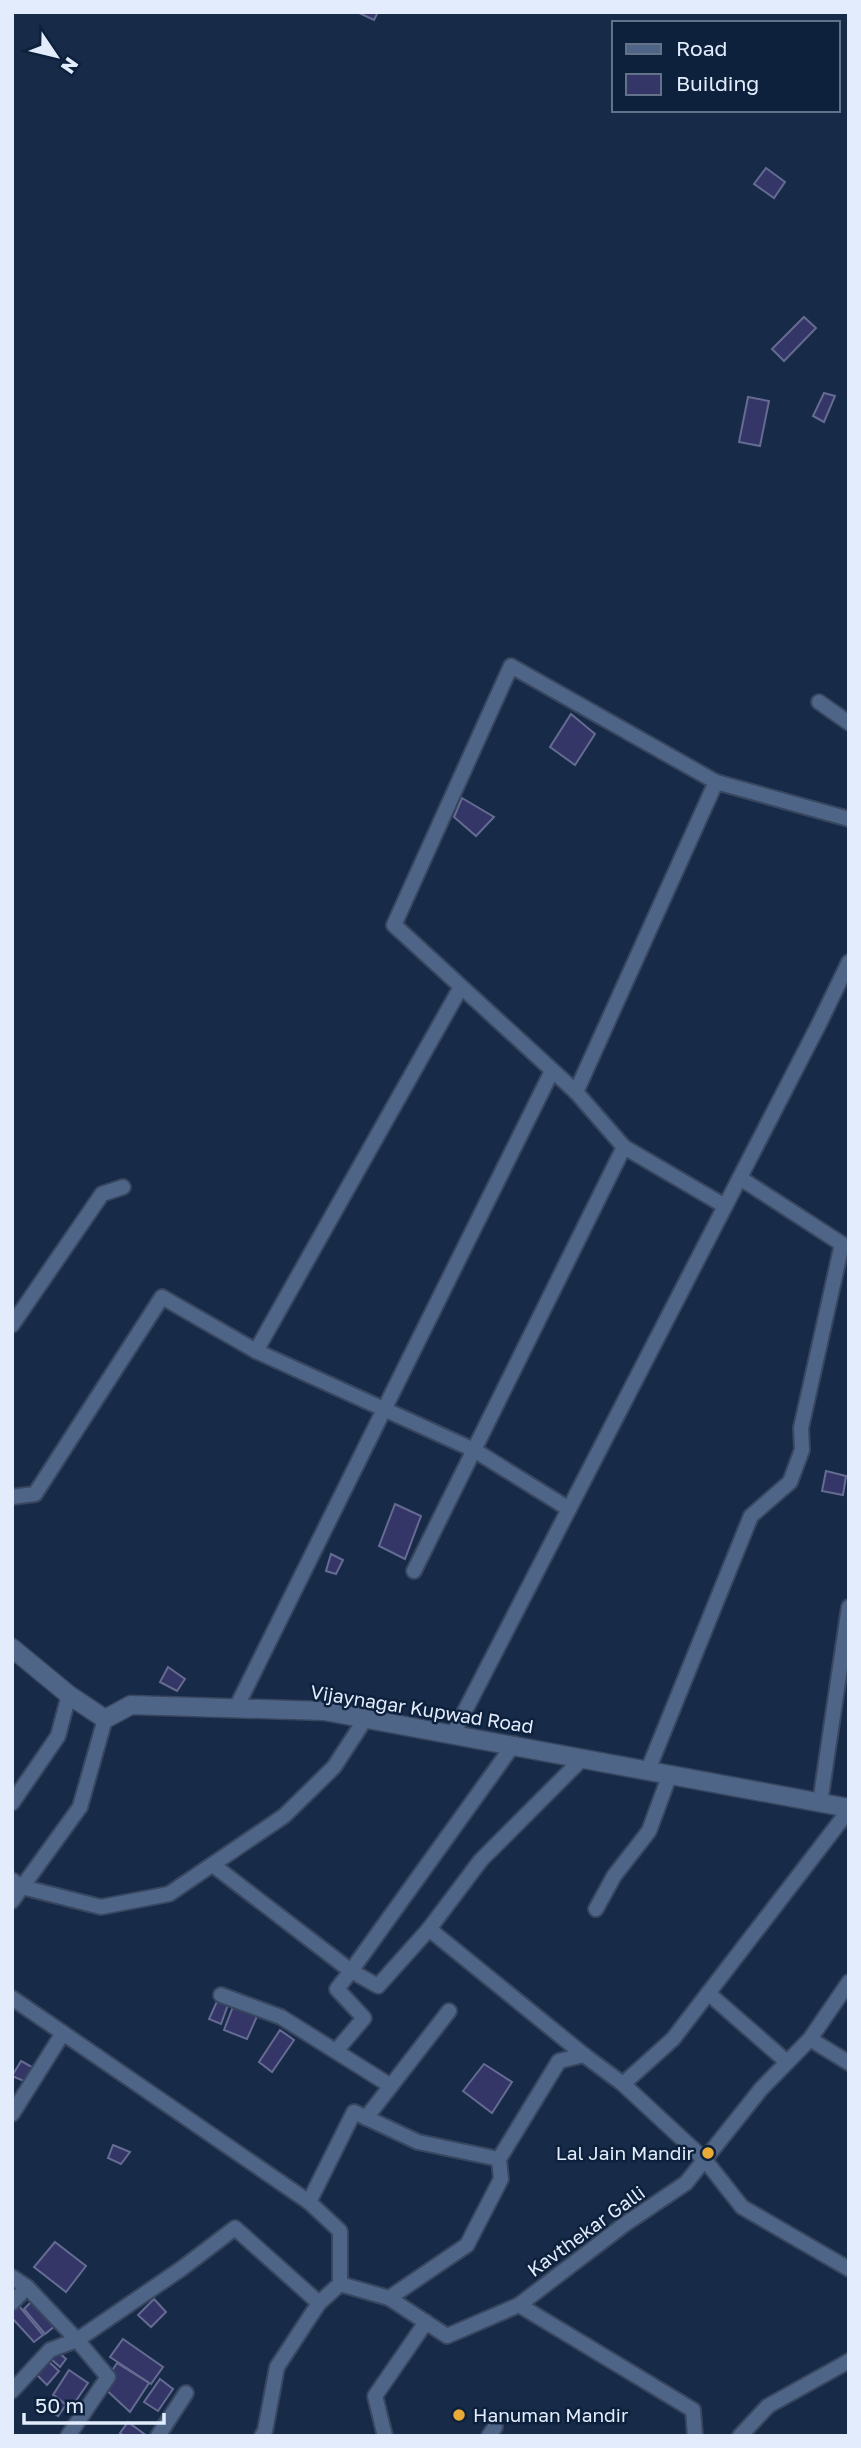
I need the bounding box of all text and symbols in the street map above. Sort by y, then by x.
north arrow [21,21,91,91]
legend [612,21,840,112]
text: Road [676,35,727,61]
text: N [57,54,84,79]
text: Building [676,70,759,96]
street label: Vijaynagar Kupwad Road [309,1680,535,1737]
place label: Lal Jain Mandir [556,2141,695,2164]
marker: Lal Jain Mandir [700,2145,716,2161]
street label: Kavthekar Galli [522,2180,649,2281]
scale bar [24,2382,164,2426]
text: 50 m [35,2392,84,2418]
place label: Hanuman Mandir [473,2403,629,2426]
marker: Hanuman Mandir [451,2407,467,2423]

